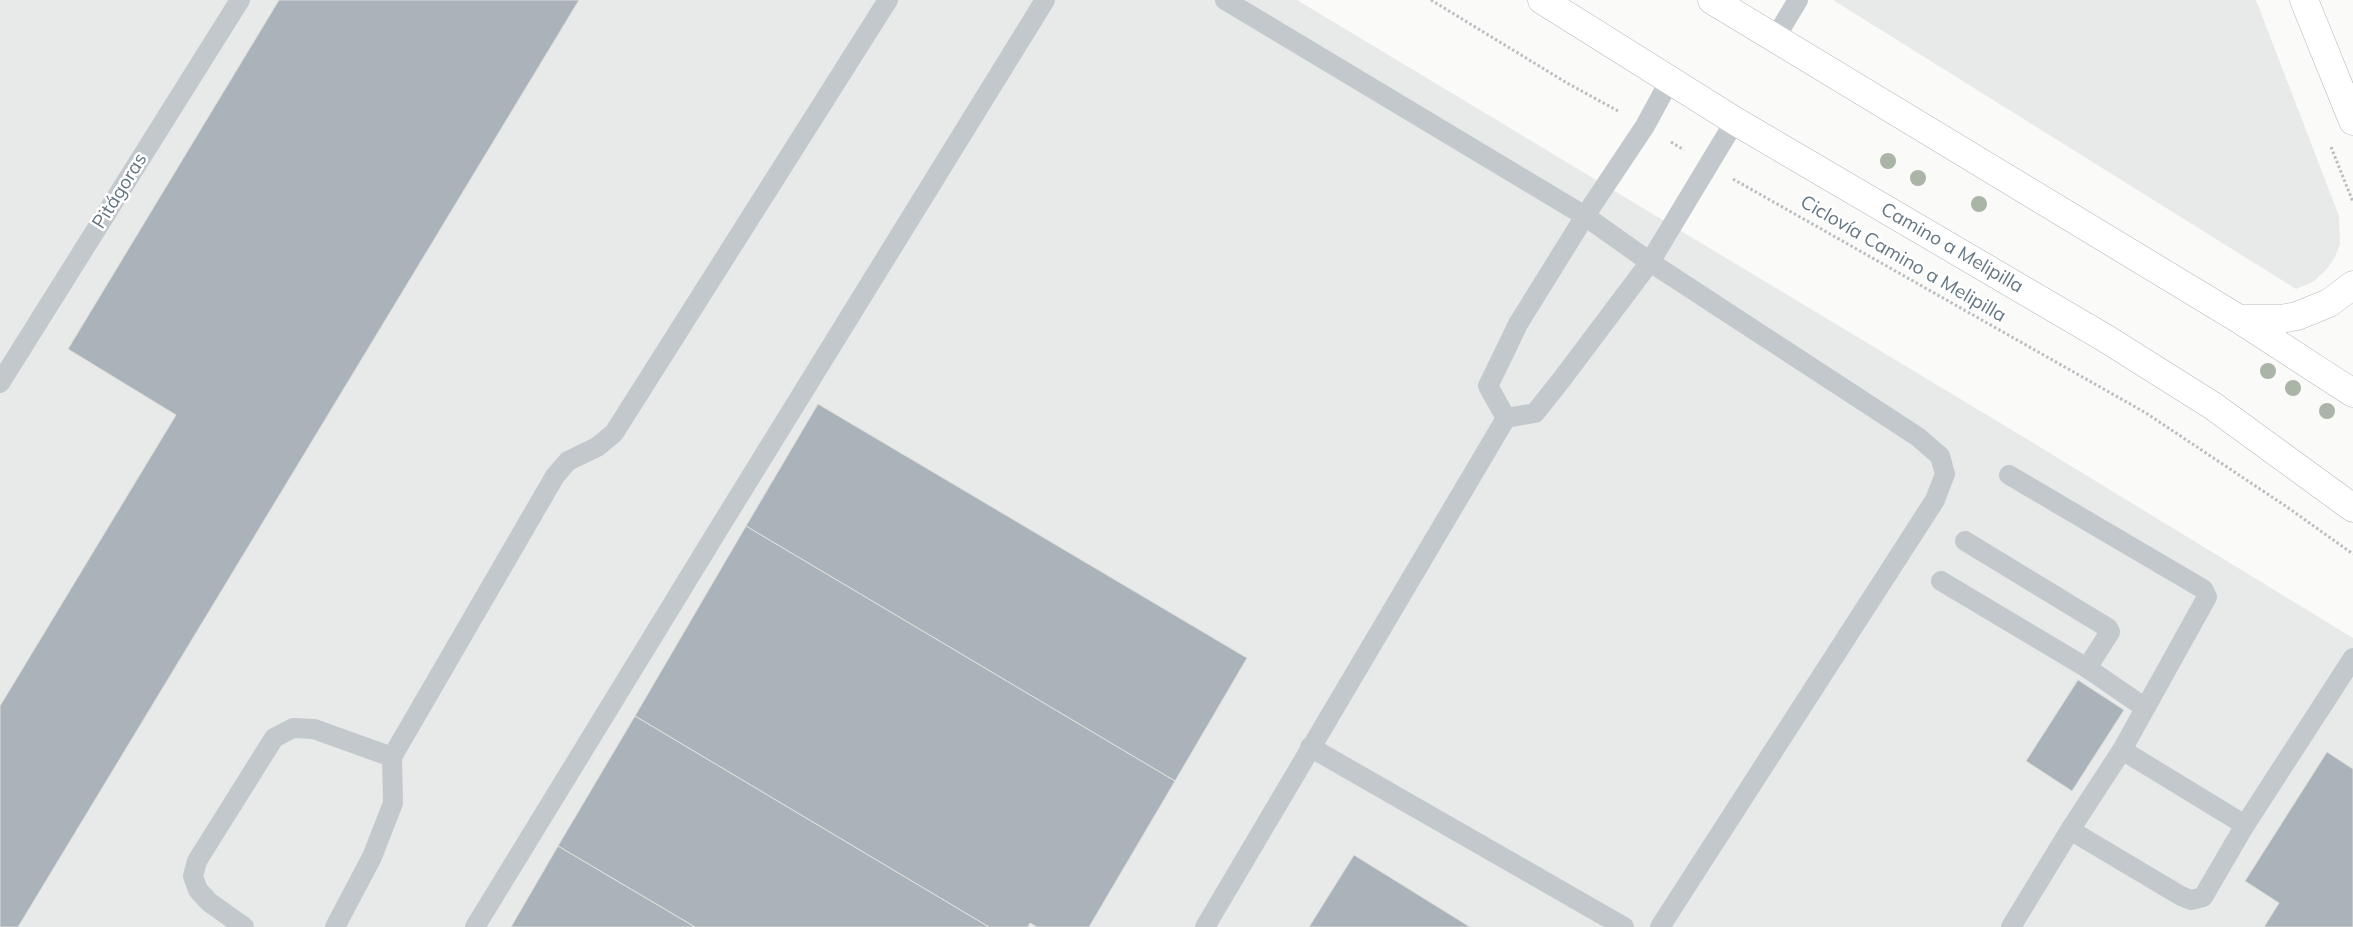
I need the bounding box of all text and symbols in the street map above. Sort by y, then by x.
street label: Pitágoras [88,149,152,233]
street label: Ciclovía Camino a Melipilla [1796,191,2010,327]
street label: Camino a Melipilla [1877,198,2027,298]

